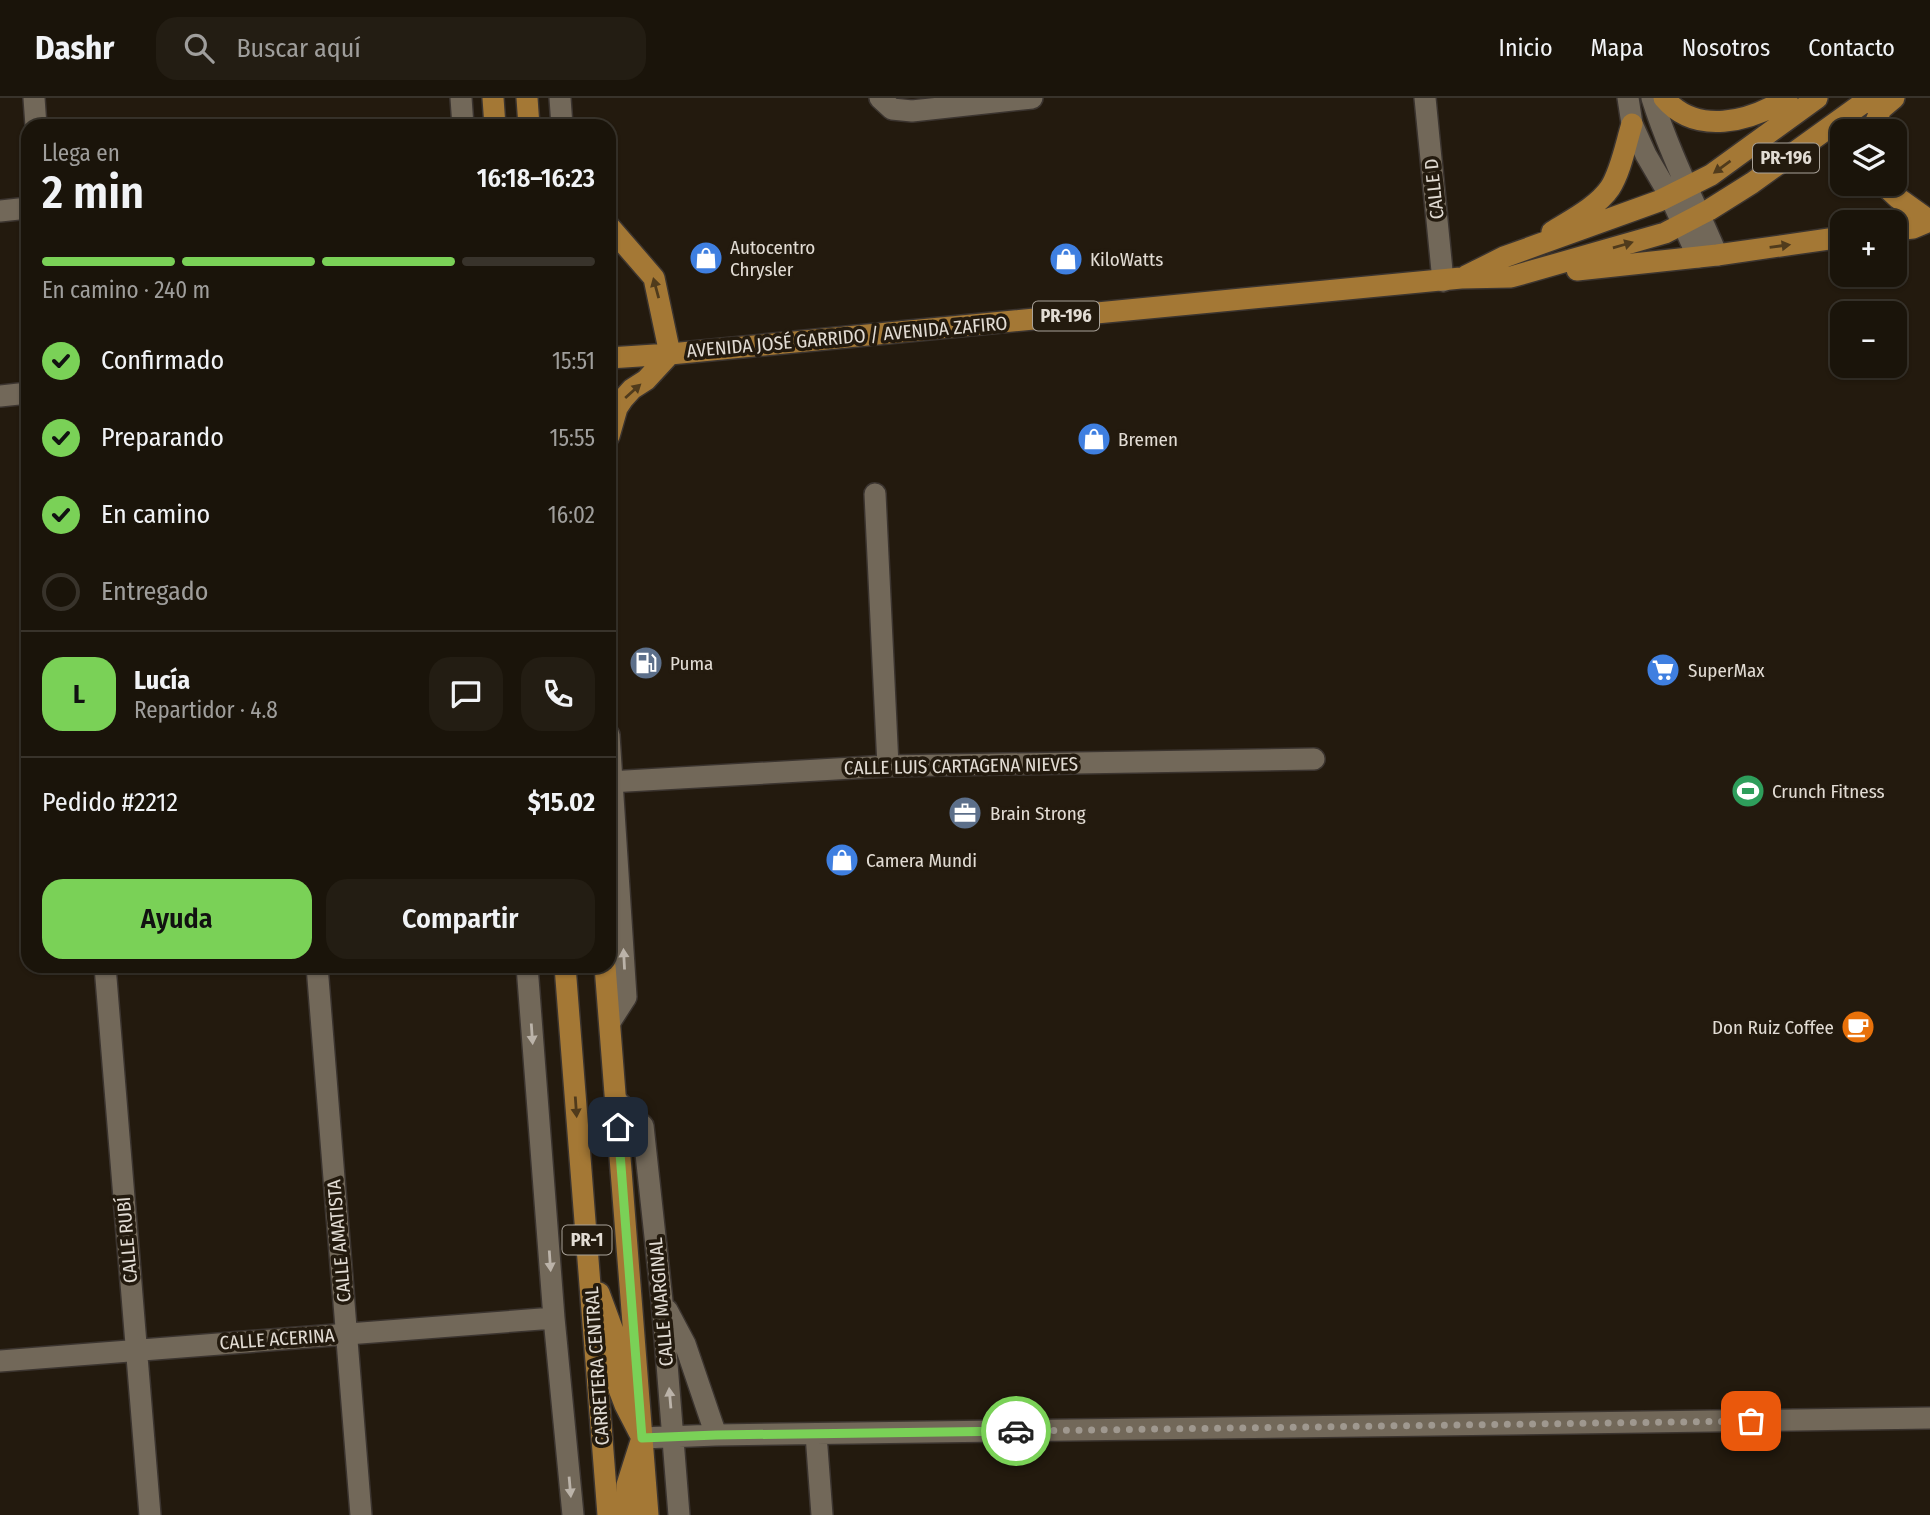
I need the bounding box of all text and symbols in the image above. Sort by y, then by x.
search box [156,17,646,80]
text: Dashr [35,28,114,68]
icon: search [180,29,218,67]
text: Buscar aquí [236,33,361,64]
text: Inicio [1499,34,1553,62]
text: Mapa [1591,34,1644,62]
text: Nosotros [1682,34,1770,62]
text: Contacto [1808,34,1895,62]
map controls [1830,119,1907,378]
button: layers [1830,119,1907,196]
text: Llega en [42,139,120,167]
road number: PR-196 [1753,144,1819,172]
street label: CALLE D [1419,158,1449,220]
one-way arrow [1713,160,1731,174]
text: 16:18–16:23 [477,163,595,194]
text: 2 min [42,165,144,220]
button: + [1830,210,1907,287]
place label: Autocentro Chrysler [730,236,815,281]
shop icon: Autocentro Chrysler [687,239,725,277]
shop icon: KiloWatts [1047,240,1085,278]
one-way arrow [1613,240,1634,250]
one-way arrow [1769,240,1791,251]
place label: KiloWatts [1090,248,1163,271]
text: En camino · 240 m [42,276,210,304]
one-way arrow [650,276,661,298]
button: − [1830,301,1907,378]
road number: PR-196 [1033,302,1099,330]
street label: AVENIDA JOSÉ GARRIDO / AVENIDA ZAFIRO [686,312,1008,362]
icon: check [42,342,80,380]
text: Confirmado [101,345,224,376]
text: 15:51 [552,347,595,375]
one-way arrow [624,383,642,399]
icon: check [42,419,80,457]
shop icon: Bremen [1075,420,1113,458]
text: Preparando [101,422,224,453]
text: 15:55 [550,424,595,452]
place label: Bremen [1118,428,1178,451]
icon: check [42,496,80,534]
text: En camino [101,499,210,530]
text: 16:02 [548,501,595,529]
text: Entregado [101,576,208,607]
fuel station icon: Puma [627,644,665,682]
supermarket icon: SuperMax [1644,651,1682,689]
place label: Puma [670,652,713,675]
button: chat [429,657,503,731]
button: phone [521,657,595,731]
place label: SuperMax [1688,659,1765,682]
text: Lucía [134,665,190,696]
text: L [73,679,85,710]
text: Repartidor · 4.8 [134,696,278,724]
street label: CALLE LUIS CARTAGENA NIEVES [844,752,1078,780]
sports icon: Crunch Fitness [1729,772,1767,810]
place label: Crunch Fitness [1772,780,1885,803]
text: Pedido #2212 [42,787,178,818]
text: $15.02 [528,787,595,818]
office icon: Brain Strong [946,794,984,832]
place label: Brain Strong [990,802,1086,825]
shop icon: Camera Mundi [823,841,861,879]
place label: Camera Mundi [866,849,977,872]
button: Ayuda [42,879,312,959]
button: Compartir [326,879,595,959]
one-way arrow [618,947,629,969]
cafe icon: Don Ruiz Coffee [1839,1008,1877,1046]
place label: Don Ruiz Coffee [1712,1016,1834,1039]
one-way arrow [527,1023,538,1045]
one-way arrow [571,1097,582,1119]
pin [588,1097,648,1157]
icon: home [599,1108,637,1146]
street label: CALLE AMATISTA [322,1179,356,1303]
street label: CALLE RUBÍ [112,1196,142,1284]
road number: PR-1 [562,1226,612,1254]
street label: CALLE MARGINAL [644,1236,678,1367]
one-way arrow [545,1250,556,1272]
street label: CARRETERA CENTRAL [580,1285,614,1446]
street label: CALLE ACERINA [219,1324,335,1354]
one-way arrow [664,1387,675,1409]
pin [1721,1391,1781,1451]
courier [981,1396,1051,1466]
icon: bag [1732,1402,1770,1440]
icon: car [997,1412,1035,1450]
one-way arrow [565,1477,576,1499]

